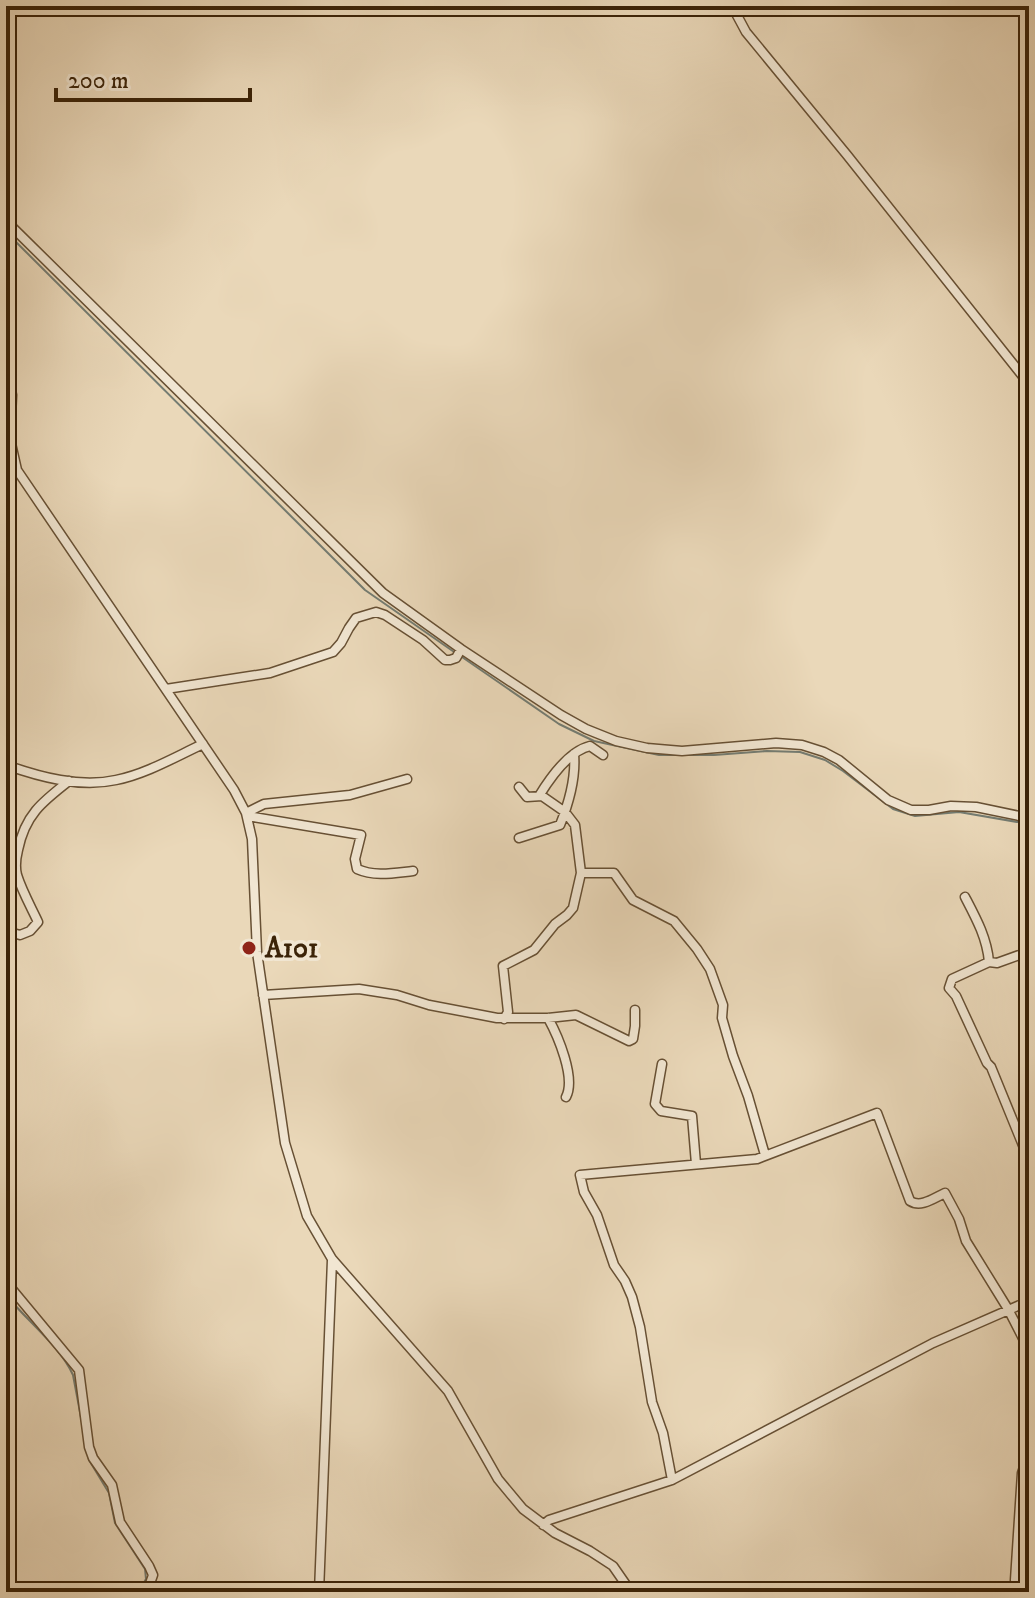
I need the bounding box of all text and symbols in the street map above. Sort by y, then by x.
scale bar [56,52,250,102]
text: 200 m [68,66,129,96]
place label: A101 [264,931,318,966]
marker: A101 [240,939,258,957]

